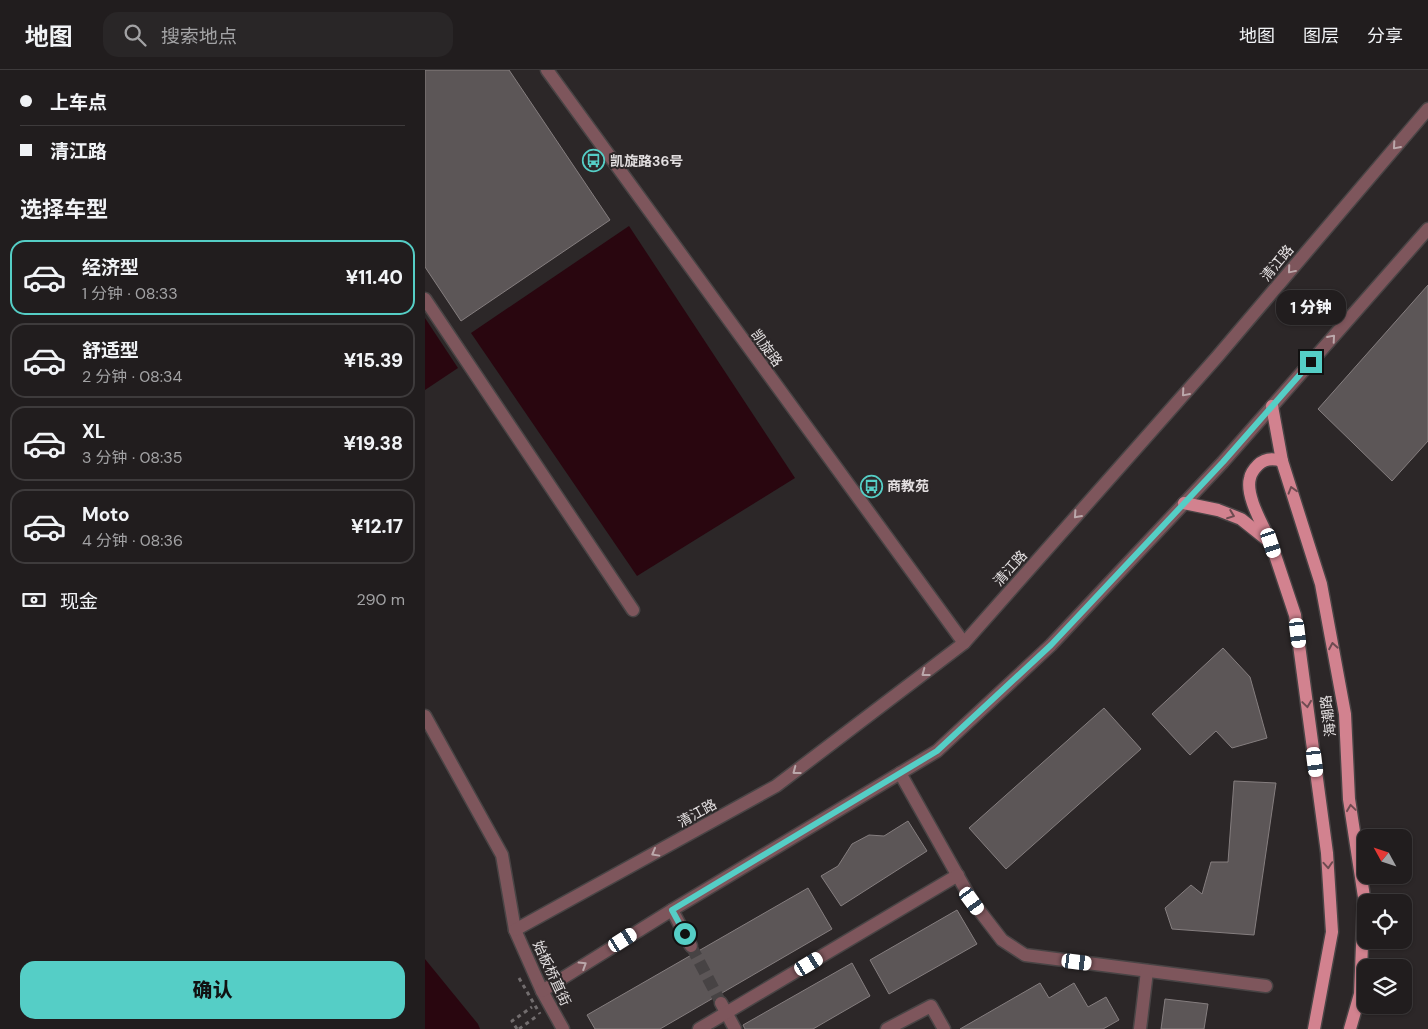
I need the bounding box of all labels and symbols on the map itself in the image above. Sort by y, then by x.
one-way arrow [1394,140,1402,149]
bus stop icon: 凯旋路36号 [582,149,606,173]
place label: 凯旋路36号 [610,152,683,170]
street label: 清江路 [1257,241,1297,285]
one-way arrow [1288,264,1297,273]
callout: 1 分钟 [1276,290,1346,324]
street label: 凯旋路 [747,326,787,370]
one-way arrow [1326,335,1335,344]
route end [1300,351,1322,373]
one-way arrow [1182,387,1191,396]
bus stop icon: 商教苑 [859,474,883,498]
place label: 商教苑 [887,477,929,495]
one-way arrow [1288,486,1298,494]
one-way arrow [1074,509,1083,518]
one-way arrow [1226,509,1235,519]
car [1259,526,1282,560]
street label: 清江路 [989,546,1031,590]
car [1288,617,1307,649]
one-way arrow [1328,642,1338,651]
one-way arrow [922,667,931,675]
street label: 海潮路 [1317,694,1339,738]
one-way arrow [1301,700,1312,708]
car [1305,746,1324,778]
one-way arrow [792,765,802,774]
street label: 清江路 [674,795,720,831]
one-way arrow [1346,803,1356,812]
north arrow [1357,829,1413,884]
one-way arrow [652,847,661,857]
one-way arrow [1322,862,1333,870]
car [957,884,986,918]
route start [674,923,696,945]
car [606,926,639,954]
street label: 始板桥直街 [529,937,575,1009]
car [792,950,825,978]
car [1061,953,1092,971]
one-way arrow [578,962,587,972]

